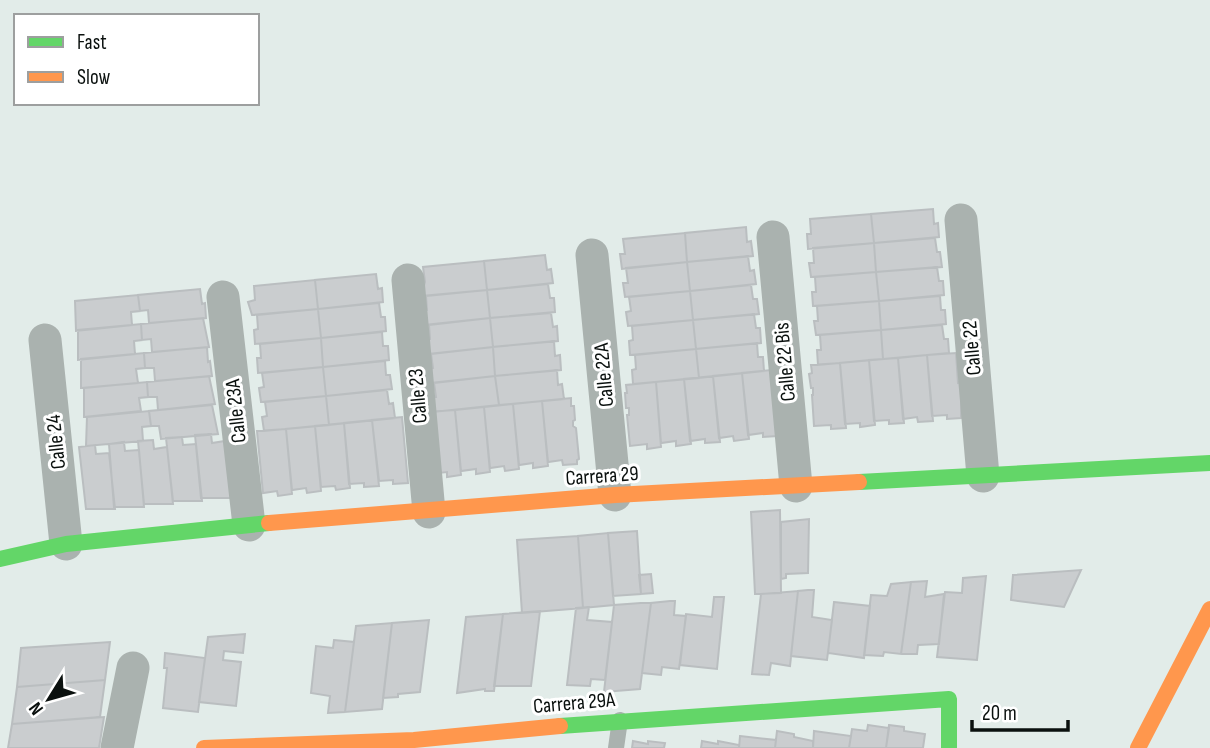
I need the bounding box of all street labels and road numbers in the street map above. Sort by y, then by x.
street label: Calle 22 [957,320,987,376]
street label: Calle 22 Bis [769,322,801,402]
street label: Calle 22A [589,341,619,408]
street label: Calle 23 [403,368,433,424]
street label: Calle 23A [220,377,252,444]
street label: Calle 24 [41,413,71,471]
street label: Carrera 29 [565,461,639,491]
street label: Carrera 29A [532,687,617,719]

